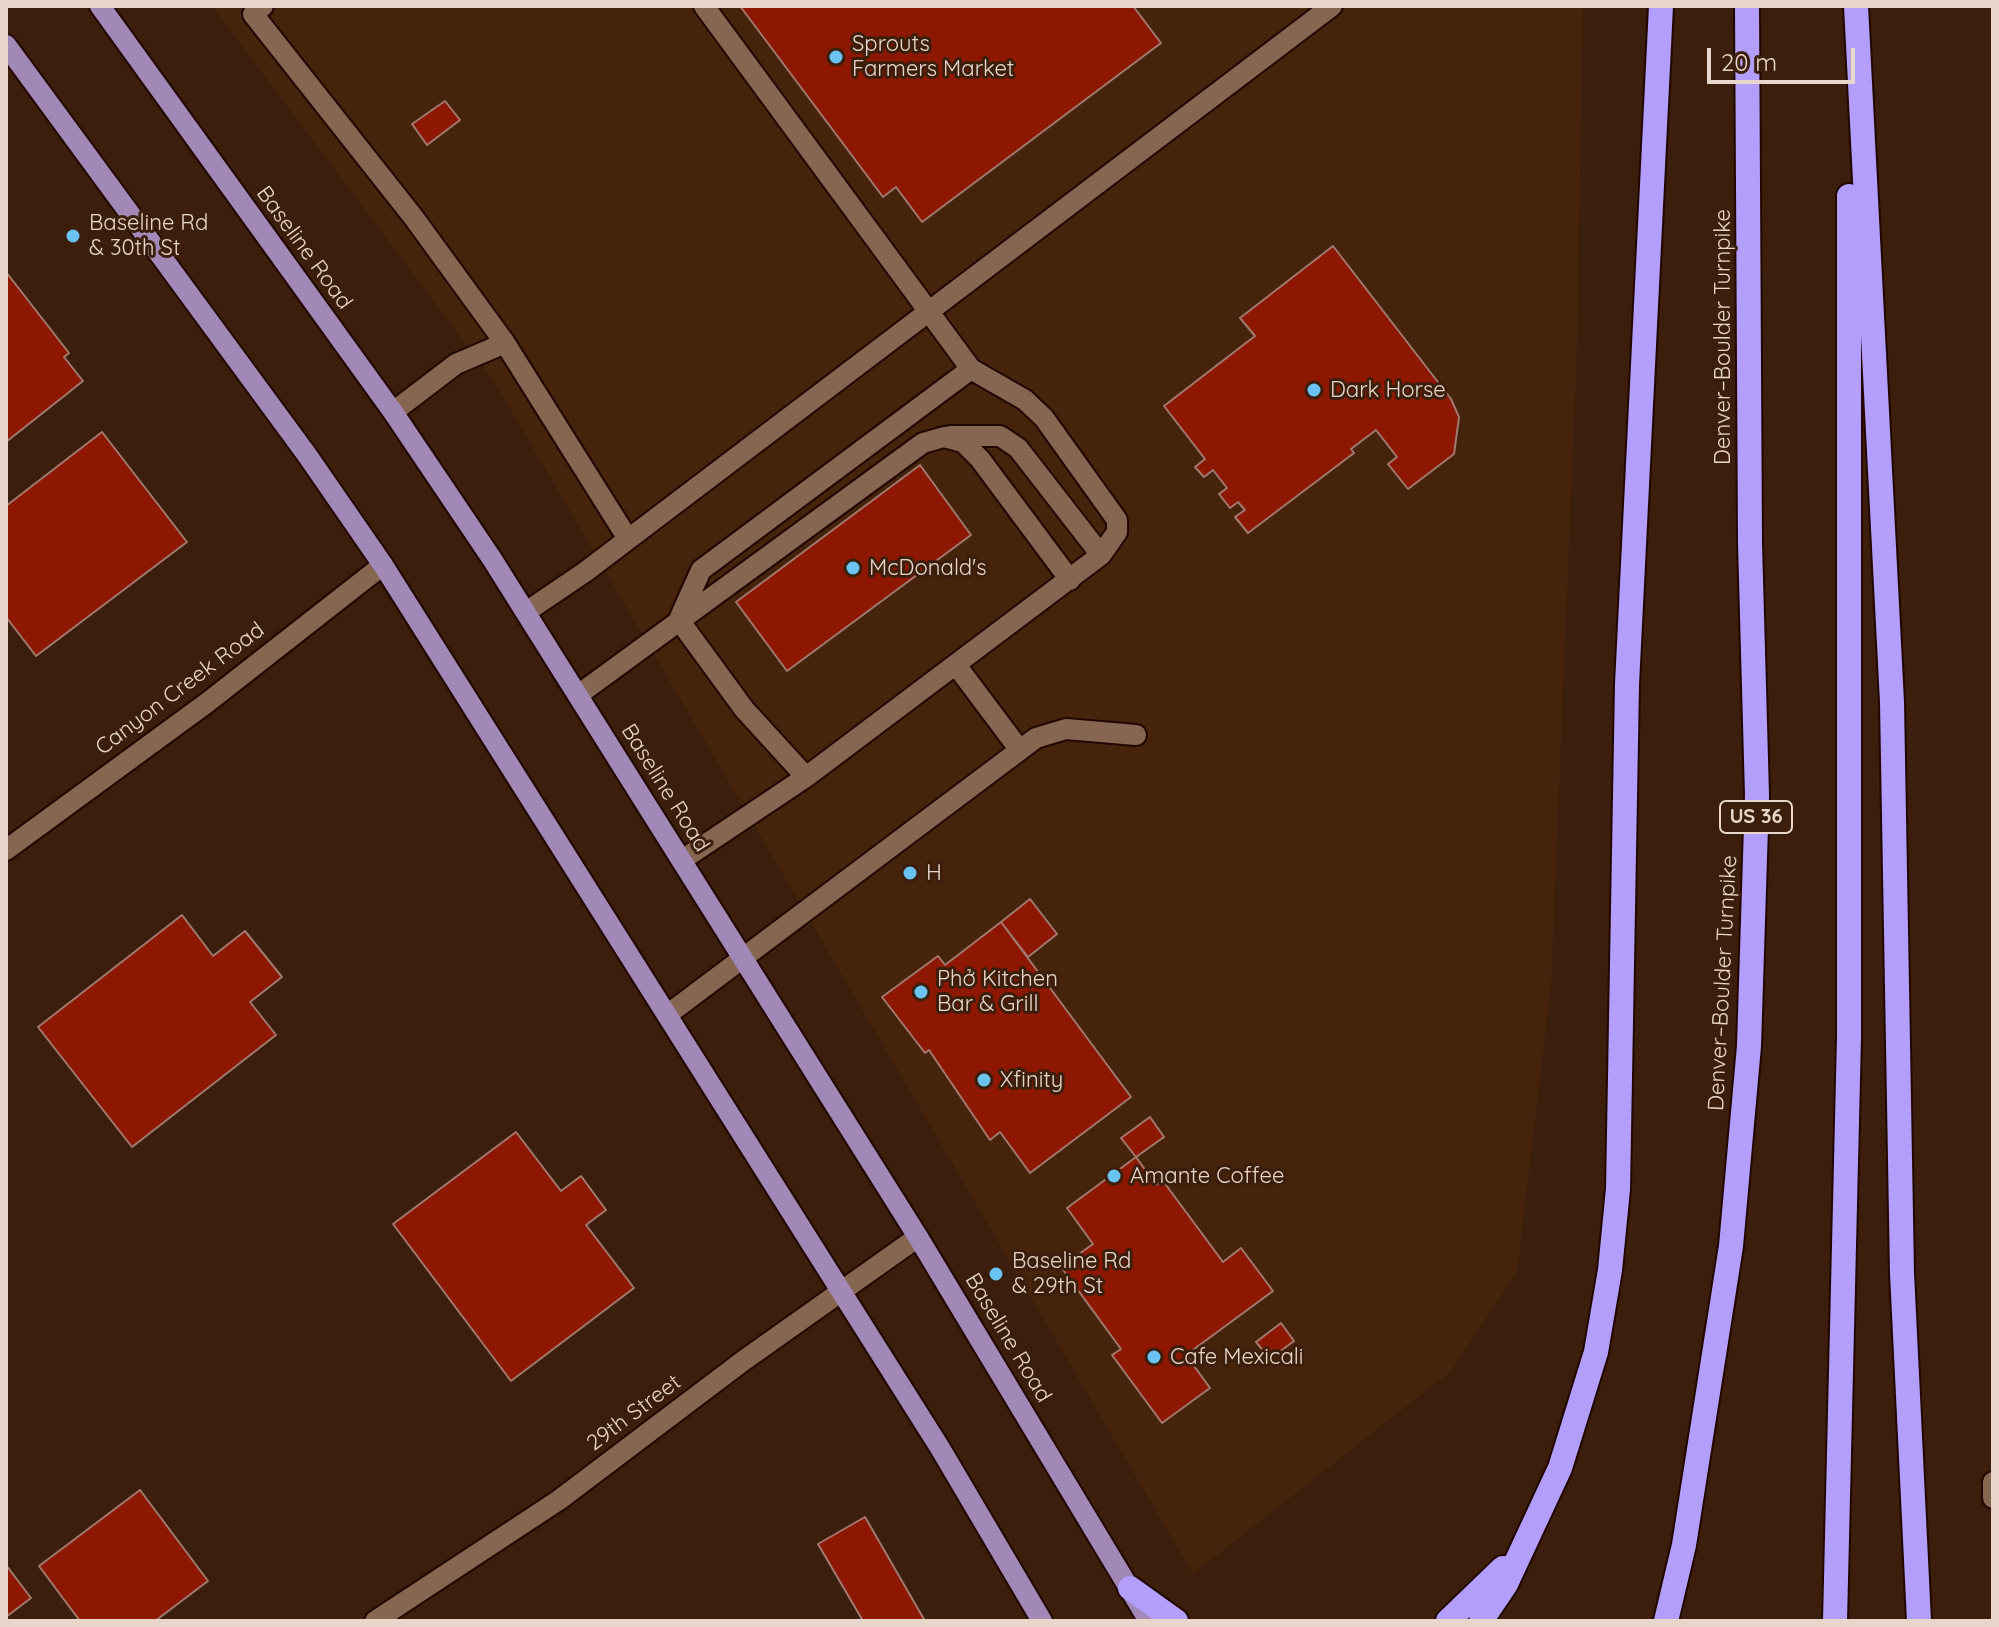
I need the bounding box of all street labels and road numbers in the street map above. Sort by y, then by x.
street label: Baseline Road [250,181,358,315]
street label: Denver–Boulder Turnpike [1710,209,1736,465]
street label: Canyon Creek Road [90,617,270,761]
street label: Baseline Road [615,719,715,857]
road number: US 36 [1720,801,1792,833]
street label: Denver–Boulder Turnpike [1703,854,1743,1112]
street label: Baseline Road [959,1269,1057,1407]
street label: 29th Street [582,1369,686,1457]

